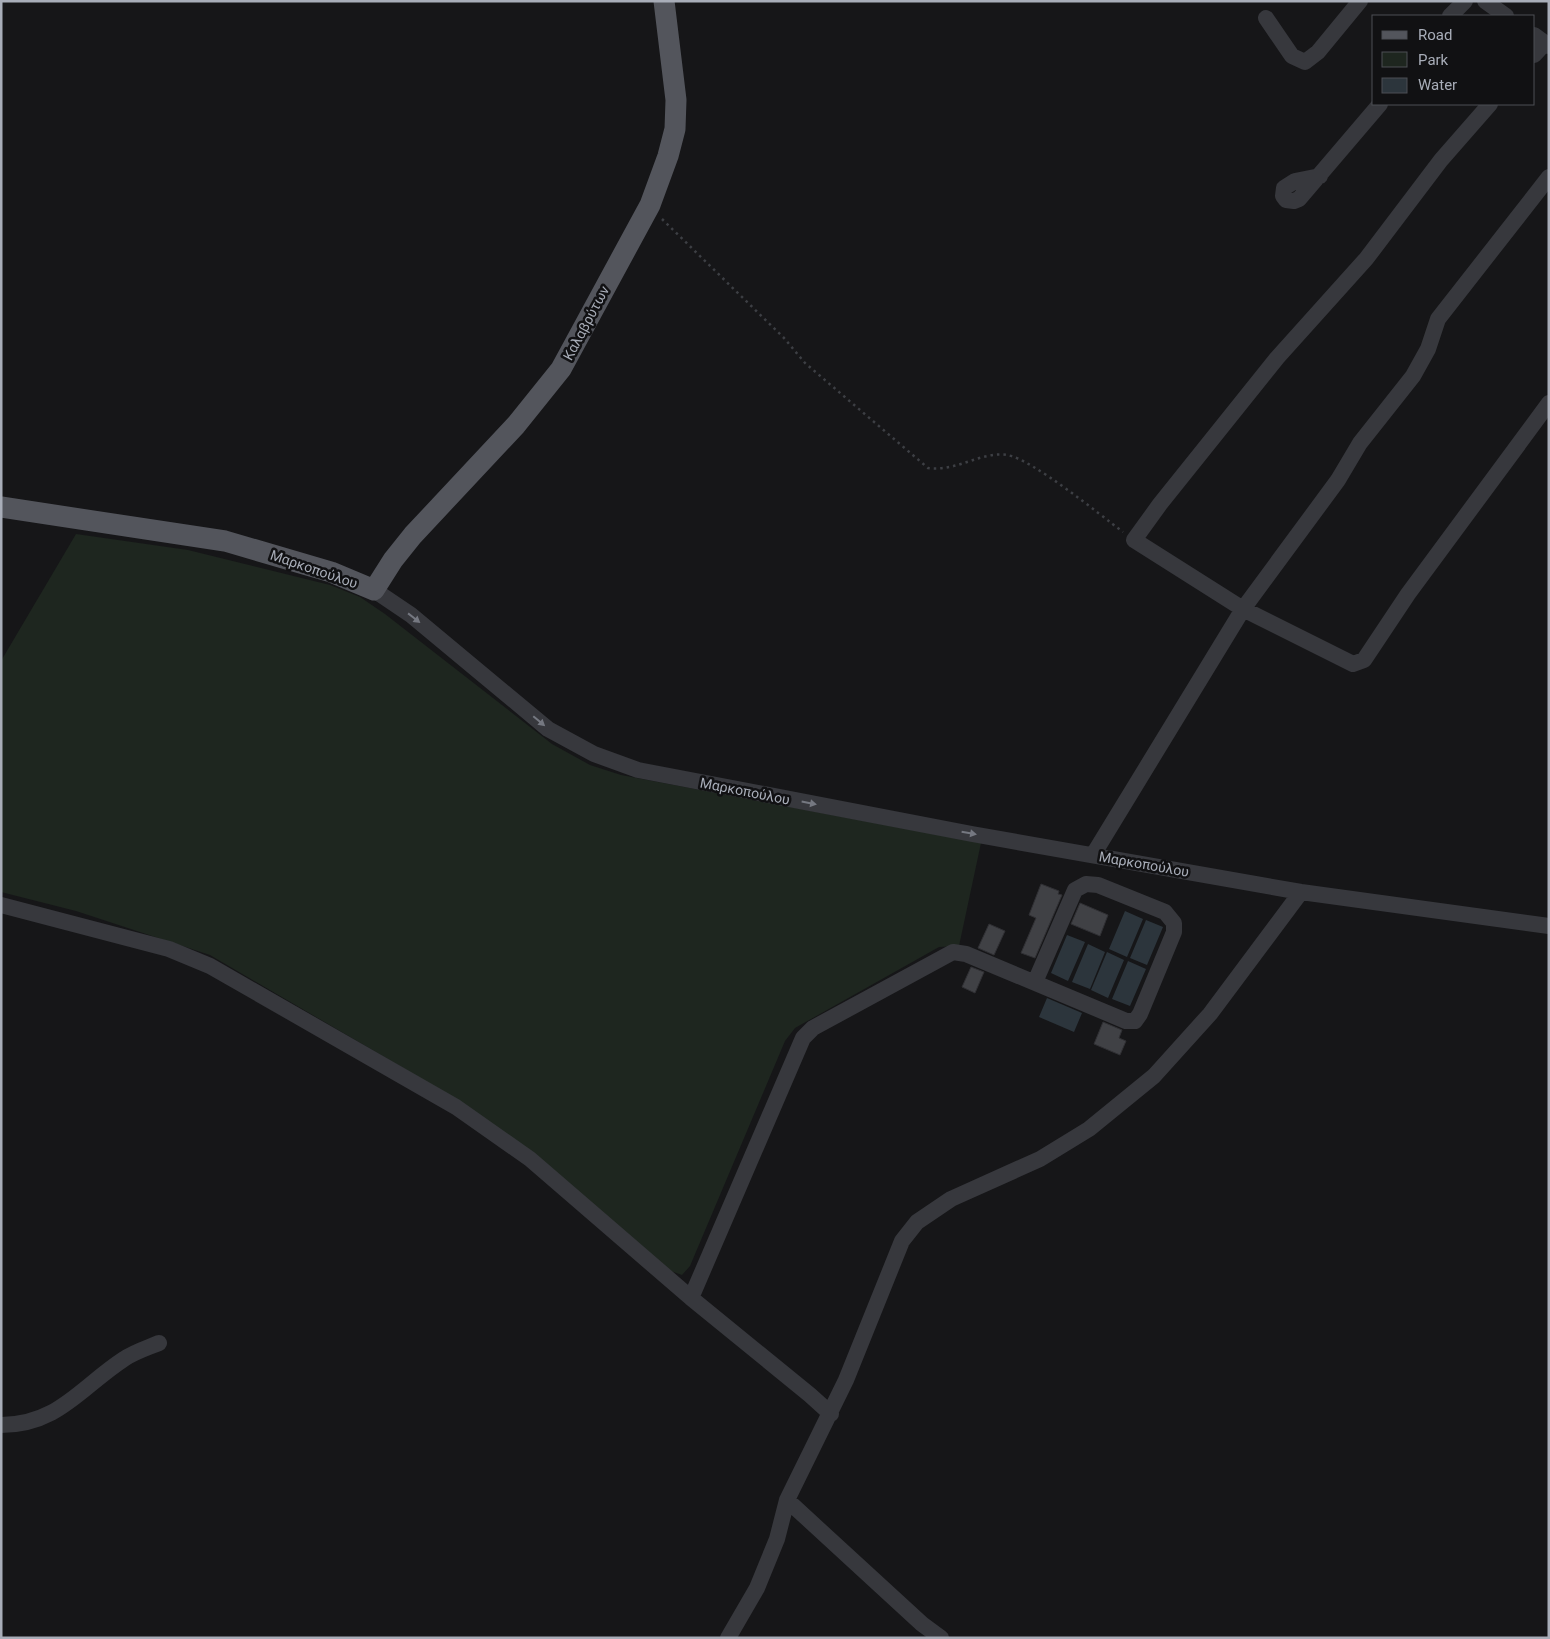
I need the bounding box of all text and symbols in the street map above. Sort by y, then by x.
legend [1372,15,1535,105]
text: Road [1418,26,1452,44]
text: Park [1418,51,1449,69]
text: Water [1418,76,1457,94]
street label: Καλαβρύτων [560,283,612,363]
street label: Μαρκοπούλου [268,547,360,591]
one-way arrow [407,612,420,623]
one-way arrow [532,716,545,727]
street label: Μαρκοπούλου [699,774,791,808]
one-way arrow [801,800,817,808]
one-way arrow [961,830,977,838]
street label: Μαρκοπούλου [1098,848,1190,880]

